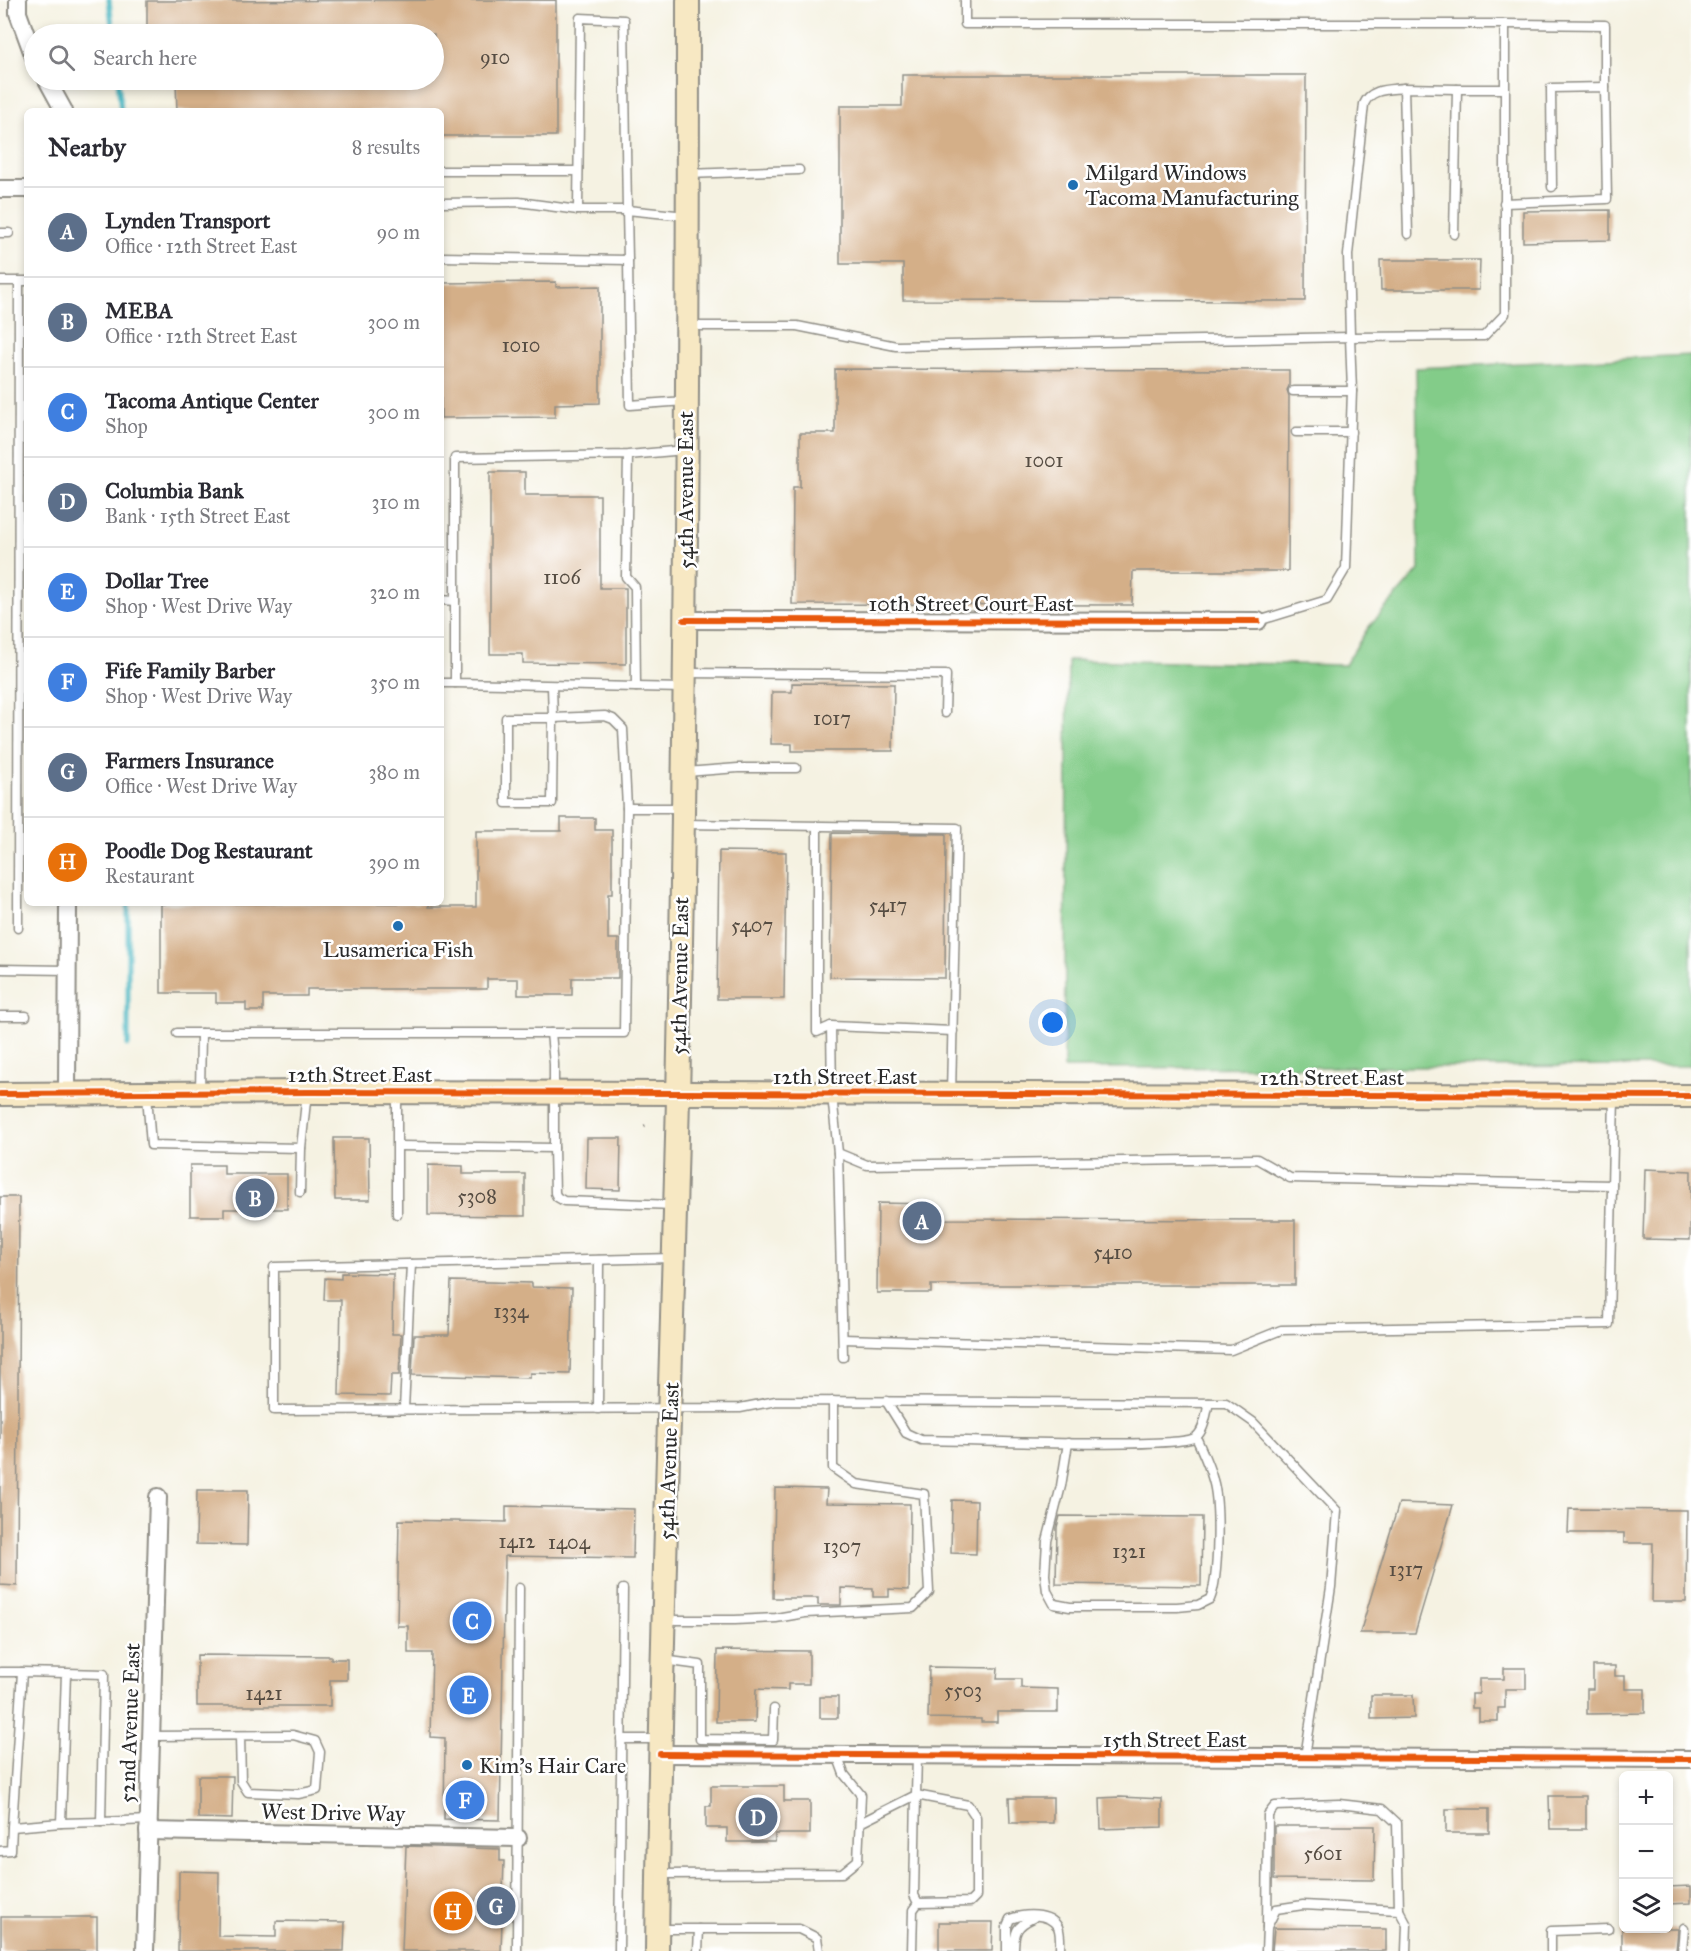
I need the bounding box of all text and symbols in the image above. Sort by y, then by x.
search box [24,24,444,90]
icon: search [45,41,78,74]
text: Search here [93,44,197,71]
house number: 910 [480,45,510,69]
text: Nearby [48,131,126,163]
text: 8 results [352,135,420,159]
place label: Milgard Windows Tacoma Manufacturing [1085,159,1299,211]
marker: Milgard Windows Tacoma Manufacturing [1066,178,1080,192]
text: Lynden Transport [105,207,270,234]
text: A [61,220,74,244]
text: 90 m [377,220,420,244]
text: Office · 12th Street East [105,234,297,258]
text: MEBA [105,297,173,324]
text: B [61,310,74,334]
text: 300 m [368,310,420,334]
text: Office · 12th Street East [105,324,297,348]
house number: 1010 [502,333,540,357]
text: Tacoma Antique Center [105,387,319,414]
text: C [61,400,74,424]
text: 300 m [368,400,420,424]
street label: 54th Avenue East [672,411,699,569]
text: Shop [105,414,148,438]
house number: 1001 [1025,448,1064,472]
text: Columbia Bank [105,477,244,504]
text: D [60,490,75,514]
text: 310 m [371,490,420,514]
text: Bank · 15th Street East [105,504,290,528]
house number: 1106 [543,565,582,589]
text: Dollar Tree [105,567,209,594]
text: E [60,580,75,604]
text: 320 m [369,580,420,604]
street label: 10th Street Court East [868,590,1074,617]
text: Shop · West Drive Way [105,594,292,618]
text: Fife Family Barber [105,657,275,684]
text: F [61,670,74,694]
text: 350 m [370,670,420,694]
text: Shop · West Drive Way [105,684,292,708]
house number: 1017 [813,706,851,730]
text: Farmers Insurance [105,747,274,774]
text: G [60,760,75,784]
text: 380 m [369,760,420,784]
text: Office · West Drive Way [105,774,297,798]
text: Poodle Dog Restaurant [105,837,313,864]
text: H [59,850,76,874]
text: 390 m [369,850,420,874]
text: Restaurant [105,864,195,888]
house number: 5417 [869,893,907,917]
street label: 54th Avenue East [665,896,694,1055]
house number: 5407 [731,913,773,937]
marker: Lusamerica Fish [391,919,405,933]
place label: Lusamerica Fish [322,936,474,963]
your location [1038,1008,1067,1037]
street label: 12th Street East [288,1061,432,1088]
street label: 12th Street East [773,1063,917,1090]
street label: 12th Street East [1260,1064,1404,1091]
pin: B [236,1176,274,1220]
house number: 5308 [457,1184,497,1208]
pin: A [902,1198,942,1244]
house number: 5410 [1093,1240,1133,1264]
house number: 1334 [493,1299,529,1323]
street label: 54th Avenue East [652,1381,685,1541]
house number: 1412 [499,1529,536,1553]
house number: 1404 [548,1530,591,1554]
house number: 1307 [823,1534,861,1558]
house number: 1321 [1112,1539,1146,1563]
house number: 1317 [1389,1557,1423,1581]
pin: C [452,1598,492,1644]
street label: 52nd Avenue East [113,1642,146,1804]
pin: E [450,1672,488,1718]
house number: 5503 [944,1678,982,1702]
house number: 1421 [246,1681,283,1705]
street label: 15th Street East [1103,1726,1247,1753]
place label: Kim's Hair Care [479,1752,626,1779]
marker: Kim's Hair Care [460,1758,474,1772]
map controls [1619,1771,1673,1933]
button: + [1619,1771,1673,1825]
pin: F [446,1778,484,1822]
pin: D [738,1794,777,1840]
street label: West Drive Way [261,1798,406,1827]
button: − [1619,1825,1673,1879]
house number: 5601 [1304,1841,1343,1865]
button: layers [1619,1879,1673,1933]
pin: G [476,1884,516,1928]
pin: H [434,1888,472,1934]

